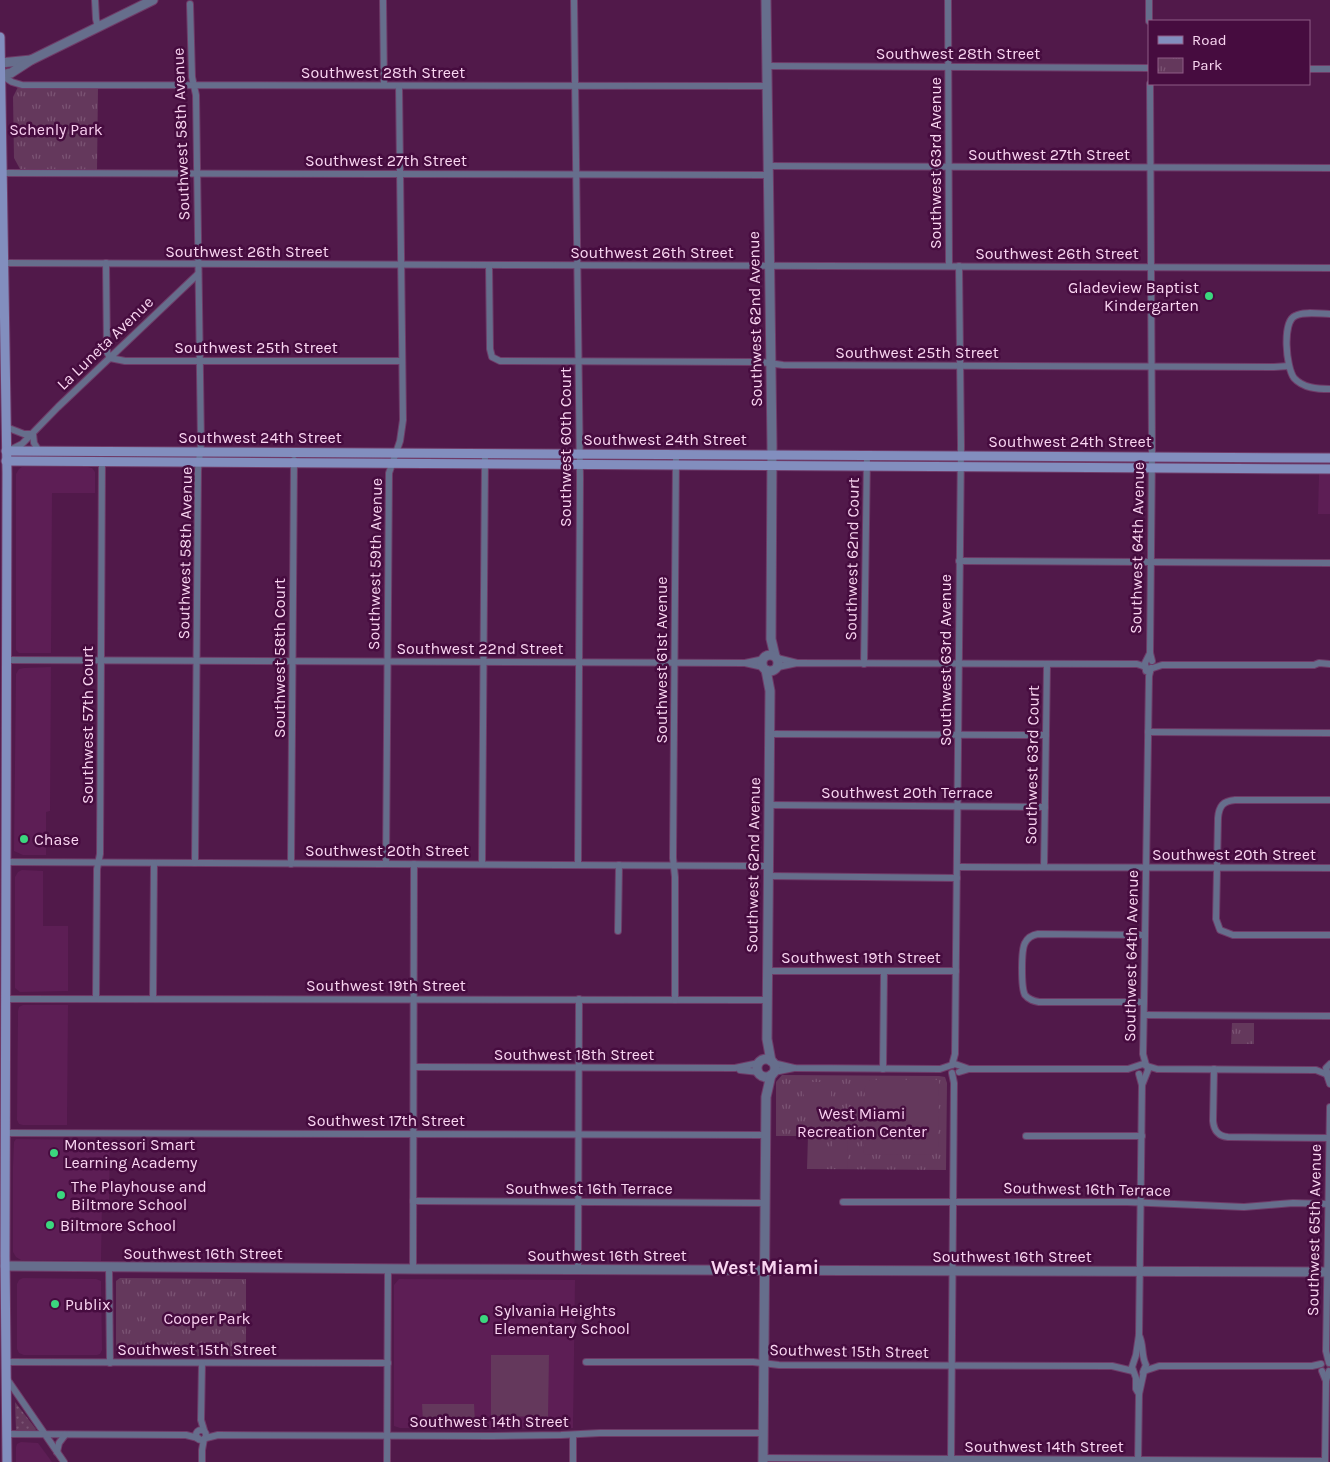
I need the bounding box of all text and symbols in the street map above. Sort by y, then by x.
legend [1148,20,1310,85]
text: Road [1192,31,1227,49]
street label: Southwest 28th Street [876,44,1040,63]
street label: Southwest 58th Avenue [168,47,194,221]
text: Park [1192,56,1222,74]
street label: Southwest 28th Street [301,63,465,82]
street label: Southwest 63rd Avenue [926,77,945,249]
park label: Schenly Park [9,120,103,139]
street label: Southwest 27th Street [968,145,1130,164]
street label: Southwest 27th Street [305,151,467,170]
street label: Southwest 62nd Avenue [744,231,766,407]
street label: Southwest 26th Street [165,242,329,261]
street label: Southwest 26th Street [570,243,734,262]
street label: Southwest 26th Street [975,244,1139,263]
place label: Gladeview Baptist Kindergarten [1068,278,1199,315]
marker: Gladeview Baptist Kindergarten [1203,290,1215,302]
street label: La Luneta Avenue [53,292,157,394]
street label: Southwest 25th Street [174,338,338,357]
street label: Southwest 25th Street [835,343,999,362]
street label: Southwest 60th Court [556,367,575,527]
street label: Southwest 24th Street [178,428,342,447]
street label: Southwest 24th Street [583,430,747,449]
street label: Southwest 24th Street [988,432,1152,451]
street label: Southwest 64th Avenue [1126,462,1148,634]
street label: Southwest 58th Avenue [174,466,196,640]
street label: Southwest 62nd Court [841,477,863,641]
street label: Southwest 59th Avenue [364,478,386,650]
street label: Southwest 63rd Avenue [936,574,955,746]
street label: Southwest 61st Avenue [652,576,671,744]
street label: Southwest 58th Court [270,578,289,738]
street label: Southwest 22nd Street [396,639,564,658]
street label: Southwest 57th Court [78,646,97,804]
street label: Southwest 63rd Court [1021,685,1043,845]
street label: Southwest 62nd Avenue [742,777,764,953]
street label: Southwest 20th Terrace [821,783,993,802]
place label: Chase [34,830,79,849]
marker: Chase [18,833,30,845]
street label: Southwest 20th Street [305,841,469,860]
street label: Southwest 20th Street [1152,845,1316,864]
street label: Southwest 64th Avenue [1120,870,1142,1042]
street label: Southwest 19th Street [781,948,941,967]
street label: Southwest 19th Street [306,976,466,995]
street label: Southwest 18th Street [494,1045,654,1064]
park label: West Miami Recreation Center [797,1104,927,1141]
street label: Southwest 17th Street [307,1111,465,1130]
place label: Montessori Smart Learning Academy [64,1135,198,1172]
street label: Southwest 65th Avenue [1303,1144,1325,1316]
marker: Montessori Smart Learning Academy [48,1147,60,1159]
place label: The Playhouse and Biltmore School [71,1177,207,1214]
street label: Southwest 16th Terrace [1003,1178,1171,1200]
street label: Southwest 16th Terrace [505,1179,673,1198]
marker: The Playhouse and Biltmore School [55,1189,67,1201]
place label: Biltmore School [60,1216,176,1235]
marker: Biltmore School [44,1219,56,1231]
street label: Southwest 16th Street [123,1244,283,1263]
street label: Southwest 16th Street [527,1246,687,1265]
street label: Southwest 16th Street [932,1247,1092,1266]
district label: West Miami [711,1257,819,1279]
place label: Publix [65,1295,110,1314]
marker: Publix [49,1298,61,1310]
place label: Sylvania Heights Elementary School [494,1301,630,1338]
park label: Cooper Park [164,1309,250,1328]
marker: Sylvania Heights Elementary School [478,1313,490,1325]
street label: Southwest 15th Street [117,1340,277,1359]
street label: Southwest 15th Street [769,1340,929,1362]
street label: Southwest 14th Street [409,1412,569,1431]
street label: Southwest 14th Street [964,1437,1124,1456]

